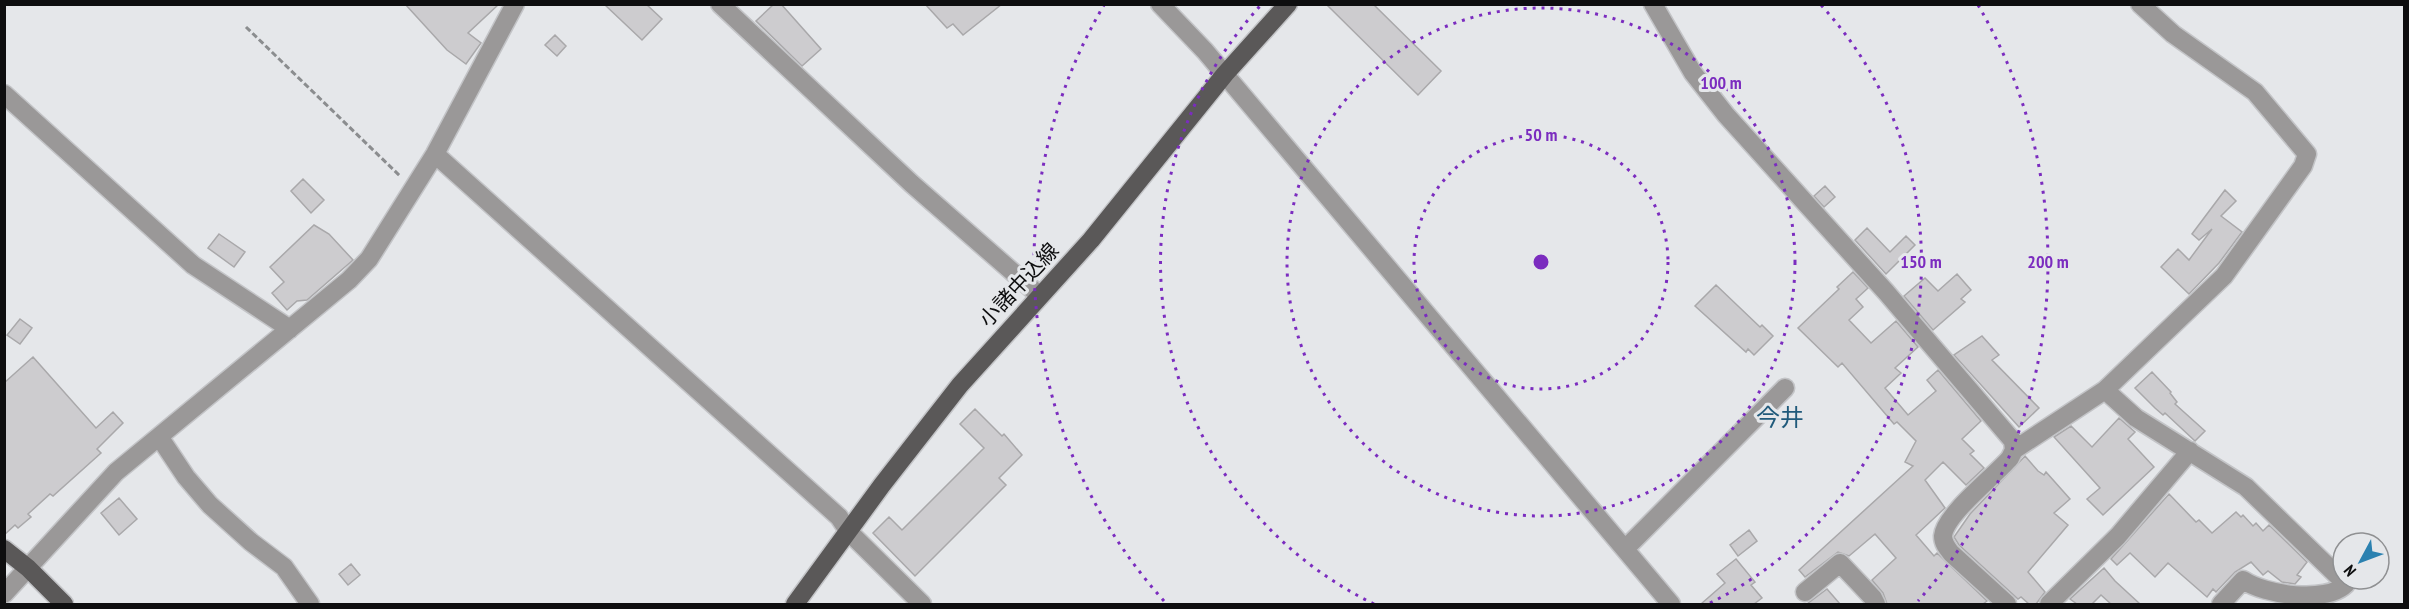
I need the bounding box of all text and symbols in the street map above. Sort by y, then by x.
text: 100 m [1700,71,1742,94]
text: 50 m [1525,123,1557,146]
street label: 小諸中込線 [973,237,1064,332]
text: 150 m [1900,250,1942,273]
text: 200 m [2027,250,2069,273]
centre of rings [1531,252,1551,272]
district label: 今井 [1756,402,1804,433]
north arrow [2331,531,2391,591]
text: N [2339,561,2360,581]

